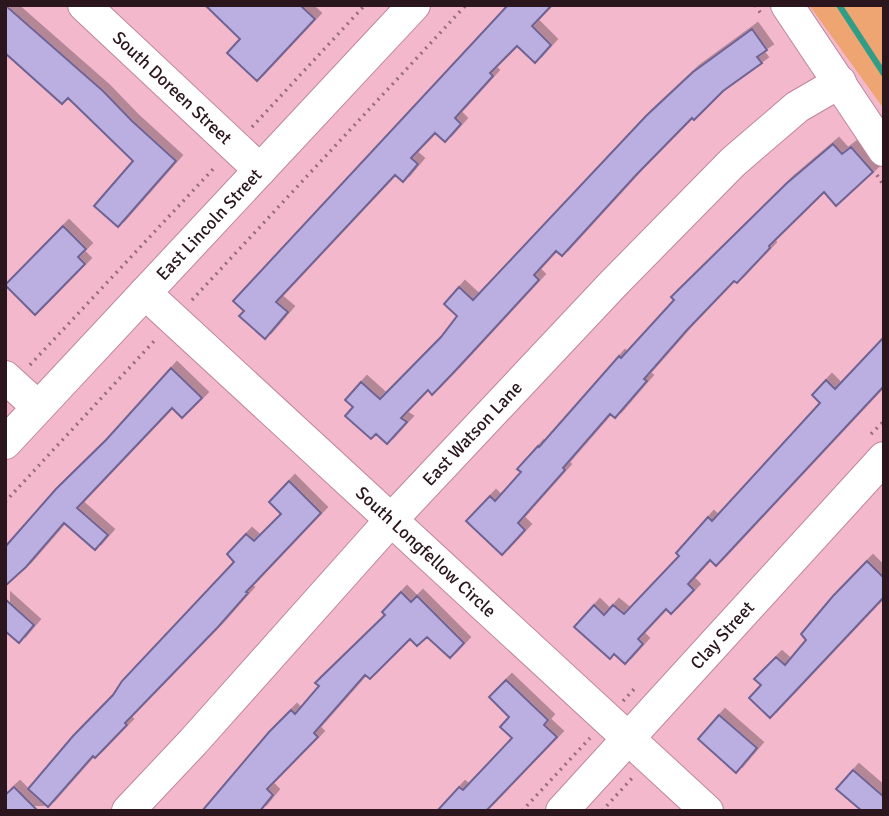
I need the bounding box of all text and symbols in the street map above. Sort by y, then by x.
street label: South Doreen Street [108,27,237,149]
street label: East Lincoln Street [152,164,267,285]
street label: East Watson Lane [418,377,527,490]
street label: South Longfellow Circle [351,482,501,622]
street label: Clay Street [686,597,759,674]

